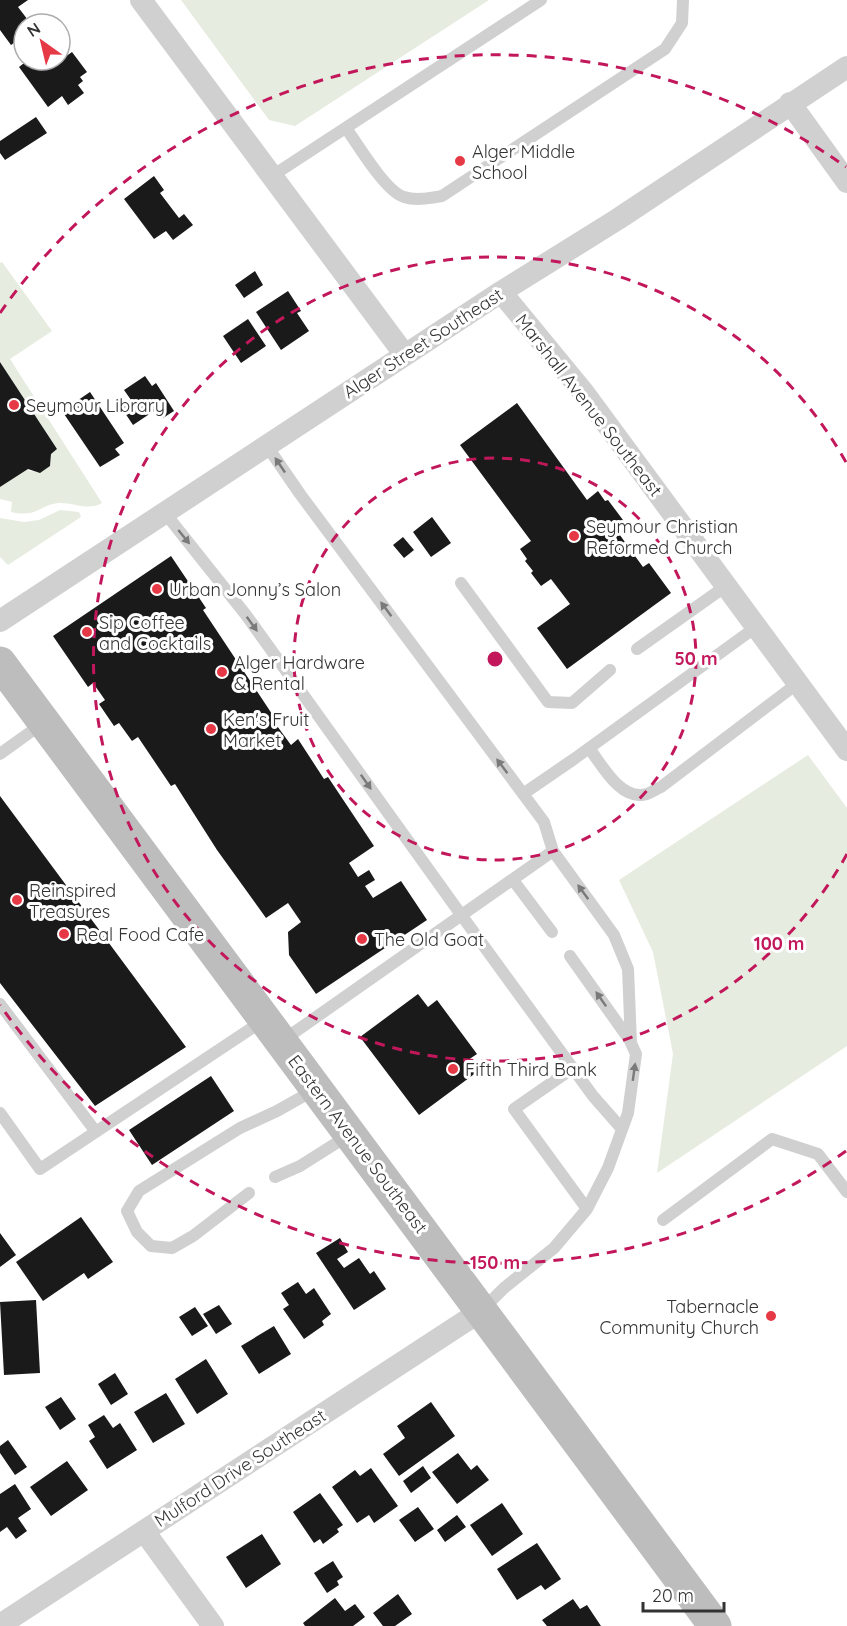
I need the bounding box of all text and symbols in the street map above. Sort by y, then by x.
north arrow [12,12,72,72]
text: N [23,18,44,41]
place label: Alger Middle School [472,140,575,184]
marker: Alger Middle School [453,154,467,168]
street label: Alger Street Southeast [339,283,507,403]
street label: Marshall Avenue Southeast [511,309,667,501]
place label: Seymour Library [26,394,165,417]
marker: Seymour Library [7,398,21,412]
one-way arrow [274,458,286,474]
place label: Seymour Christian Reformed Church [586,515,738,559]
one-way arrow [177,529,190,545]
marker: Seymour Christian Reformed Church [567,529,581,543]
place label: Urban Jonny’s Salon [169,578,341,601]
marker: Urban Jonny’s Salon [150,582,164,596]
one-way arrow [380,602,392,618]
place label: Sip Coffee and Cocktails [99,611,211,655]
one-way arrow [246,615,258,631]
marker: Sip Coffee and Cocktails [80,625,94,639]
text: 50 m [674,647,718,670]
centre of rings [485,649,505,669]
place label: Alger Hardware & Rental [234,651,365,695]
marker: Alger Hardware & Rental [215,665,229,679]
place label: Ken's Fruit Market [223,708,309,752]
marker: Ken's Fruit Market [204,722,218,736]
one-way arrow [496,758,508,774]
one-way arrow [360,774,372,790]
place label: Reinspired Treasures [29,879,116,923]
one-way arrow [577,884,589,899]
marker: Reinspired Treasures [10,893,24,907]
place label: Real Food Cafe [76,923,204,946]
marker: Real Food Cafe [57,927,71,941]
place label: The Old Goat [374,928,484,951]
marker: The Old Goat [355,932,369,946]
text: 100 m [754,932,804,955]
one-way arrow [595,992,607,1008]
street label: Eastern Avenue Southeast [283,1050,433,1238]
place label: Fifth Third Bank [465,1058,597,1081]
marker: Fifth Third Bank [446,1062,460,1076]
one-way arrow [629,1062,638,1081]
text: 150 m [470,1251,520,1274]
place label: Tabernacle Community Church [600,1295,759,1339]
marker: Tabernacle Community Church [764,1309,778,1323]
street label: Mulford Drive Southeast [150,1404,330,1532]
scale bar [643,1575,724,1613]
text: 20 m [652,1584,694,1607]

